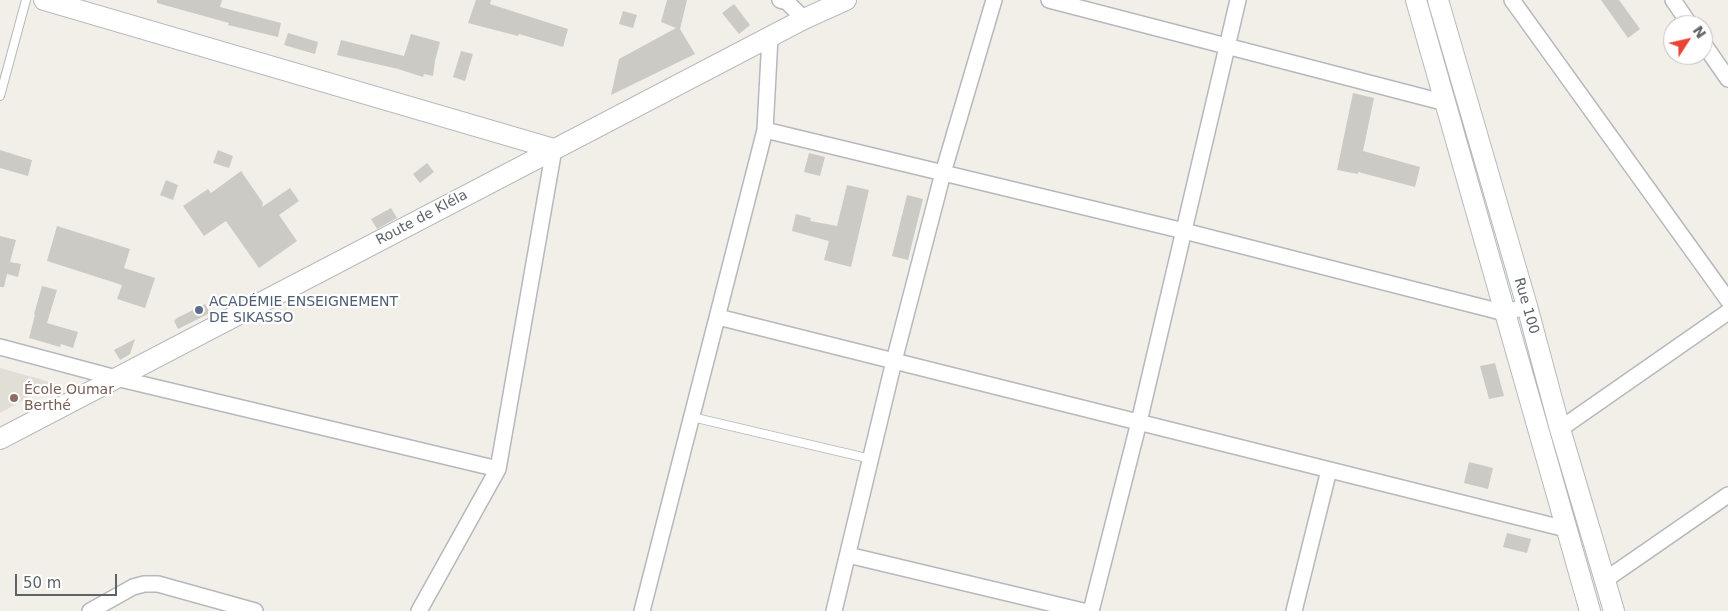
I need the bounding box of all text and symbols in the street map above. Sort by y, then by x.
north arrow [1663,15,1713,65]
text: N [1690,23,1709,41]
street label: Route de Kléla [373,187,471,249]
street label: Rue 100 [1510,276,1542,336]
place label: ACADÉMIE ENSEIGNEMENT DE SIKASSO [209,294,398,326]
marker: ACADÉMIE ENSEIGNEMENT DE SIKASSO [193,304,205,316]
place label: École Oumar Berthé [24,382,114,414]
marker: École Oumar Berthé [8,392,20,404]
scale bar [18,564,120,596]
text: 50 m [23,574,61,592]

